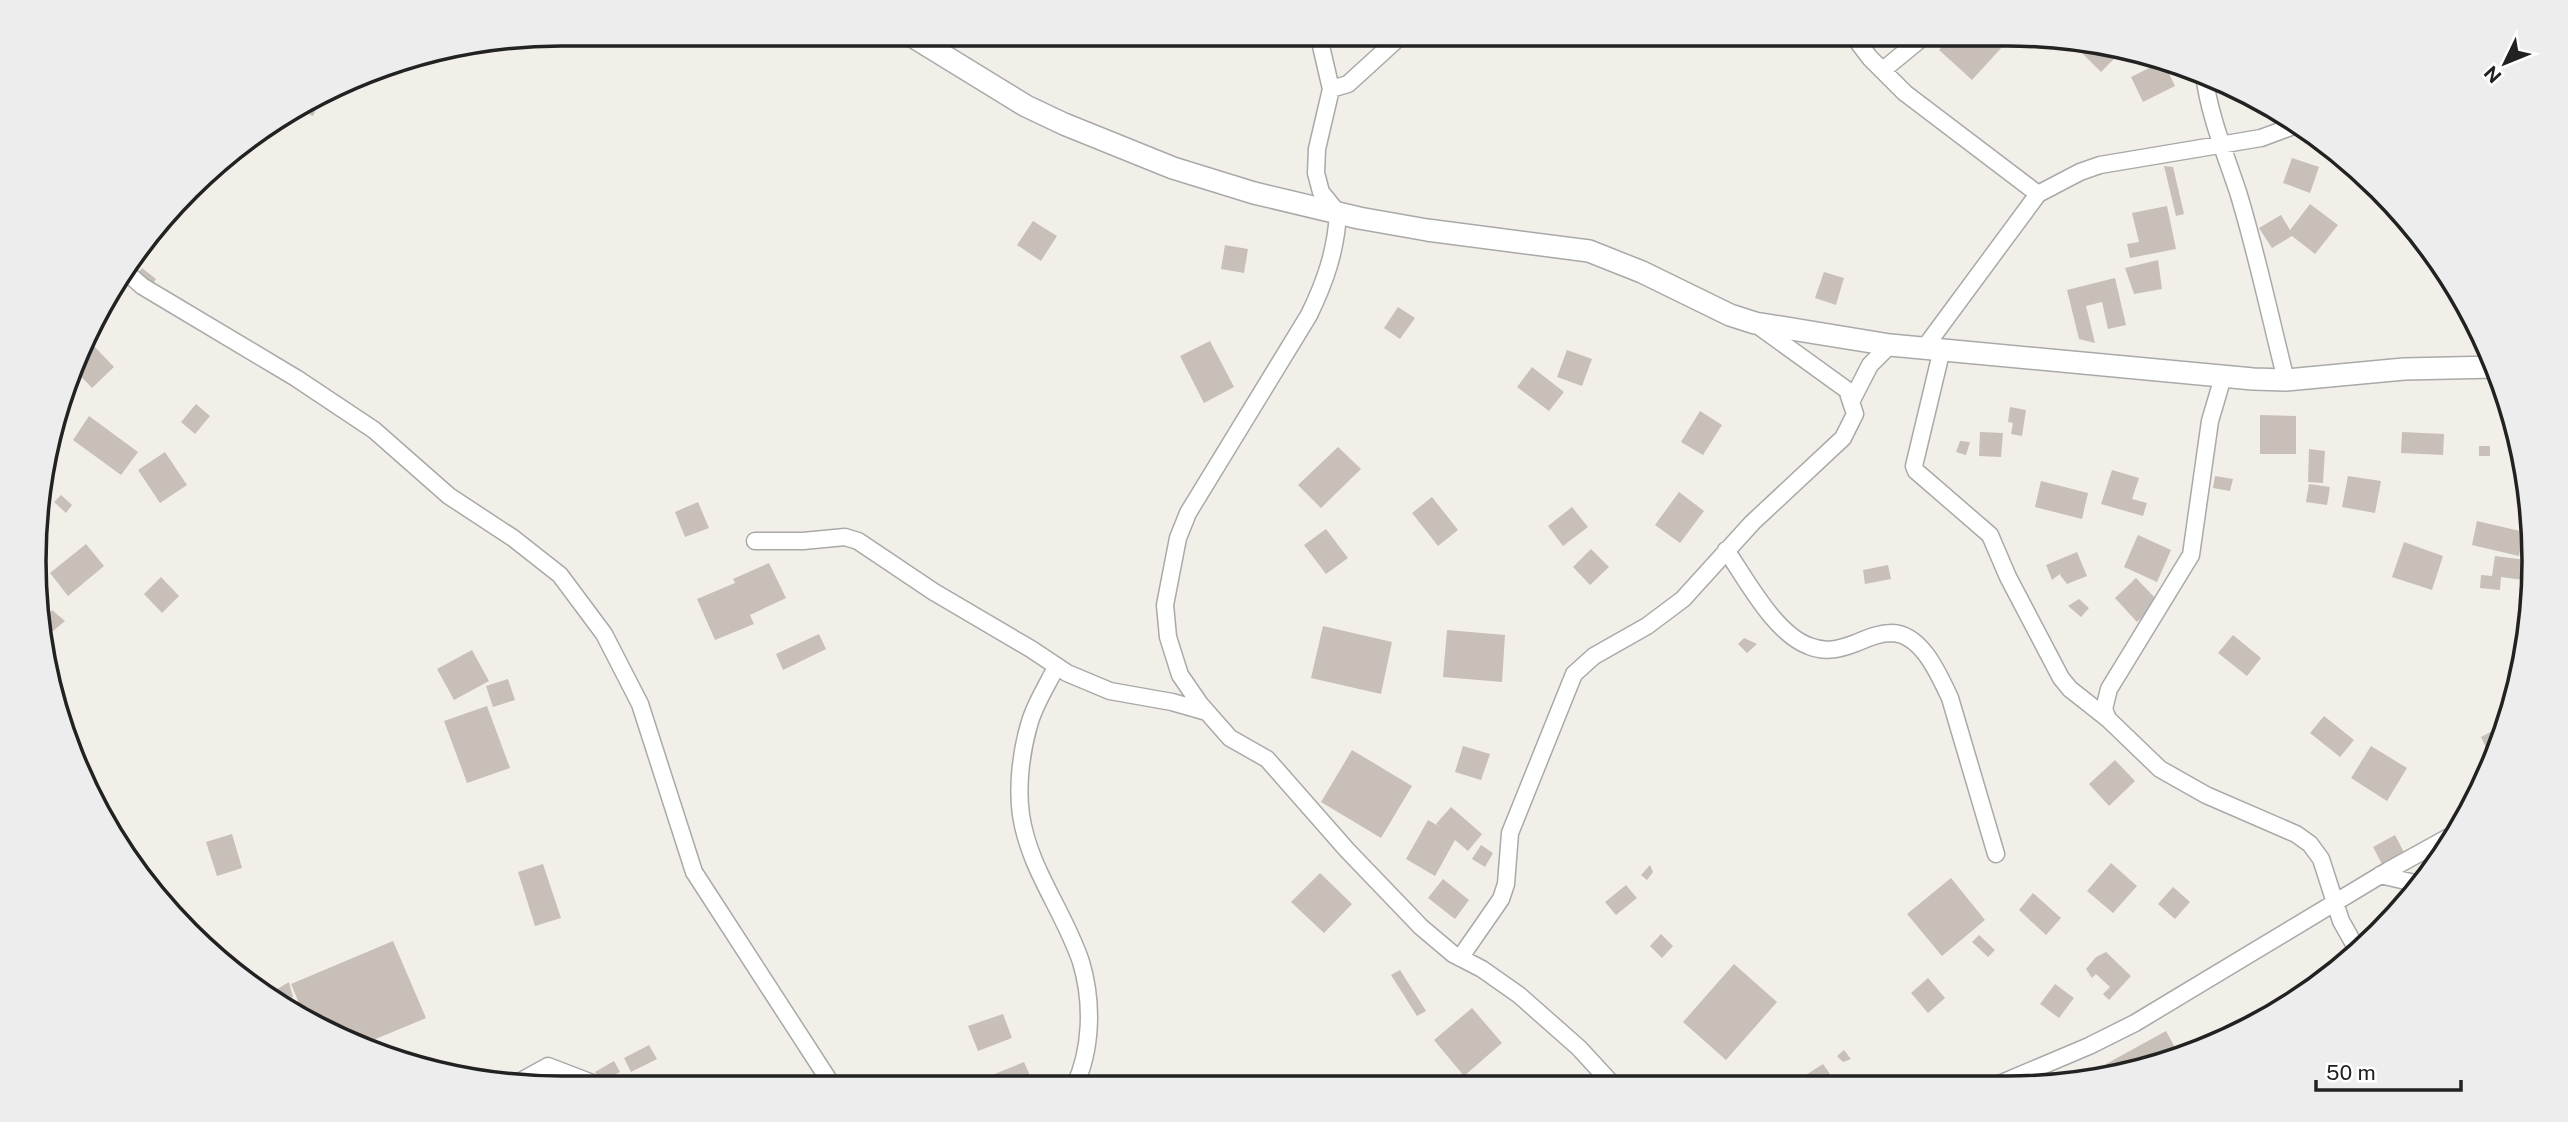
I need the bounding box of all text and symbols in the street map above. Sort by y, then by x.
north arrow [2470,28,2540,98]
text: N [2479,62,2506,88]
scale bar [2316,1048,2461,1092]
text: 50 m [2326,1060,2376,1085]

